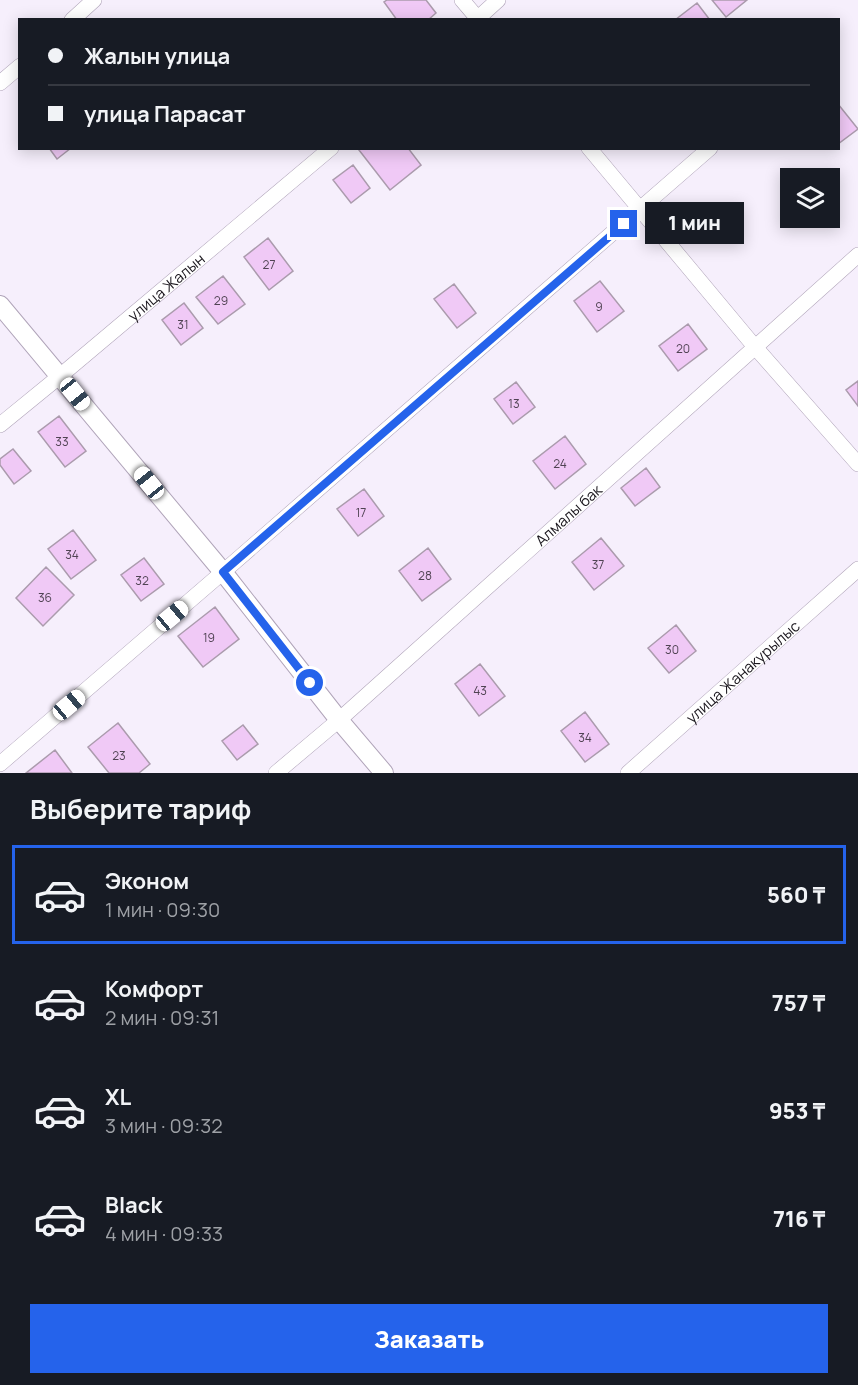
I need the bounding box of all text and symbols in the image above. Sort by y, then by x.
text: Жалын улица [84,41,230,71]
text: улица Парасат [84,99,246,129]
map controls [780,168,840,228]
button: layers [780,168,840,228]
callout: 1 мин [645,203,744,245]
text: 1 мин [668,209,721,236]
route end [610,210,637,237]
street label: улица Жалын [123,248,209,325]
house number: 27 [263,256,275,273]
house number: 29 [214,292,228,309]
house number: 9 [595,298,603,315]
house number: 31 [177,316,189,333]
house number: 20 [676,340,690,357]
car [57,374,93,414]
house number: 13 [508,395,520,412]
house number: 33 [55,433,69,450]
house number: 24 [553,455,567,472]
car [131,463,167,503]
street label: Алмалы бак [530,479,607,550]
house number: 17 [356,504,366,521]
house number: 34 [65,546,79,563]
house number: 37 [592,556,604,573]
house number: 28 [418,567,432,584]
house number: 32 [135,572,149,589]
house number: 36 [38,589,52,606]
car [152,598,192,634]
street label: улица Жанакурылыс [681,615,804,728]
house number: 19 [203,629,215,646]
house number: 30 [665,641,679,658]
route start [296,669,323,696]
house number: 43 [473,682,487,699]
car [49,687,89,723]
house number: 34 [578,729,592,746]
house number: 23 [112,747,126,764]
text: Выберите тариф [30,790,251,827]
text: Эконом [105,866,189,896]
icon: car [33,868,87,922]
text: 560 ₸ [767,880,825,910]
text: 1 мин · 09:30 [105,896,220,923]
text: Комфорт [105,974,203,1004]
icon: car [33,976,87,1030]
text: 757 ₸ [772,988,825,1018]
text: 2 мин · 09:31 [105,1004,219,1031]
text: XL [105,1082,131,1112]
icon: car [33,1084,87,1138]
text: 953 ₸ [769,1096,825,1126]
text: 3 мин · 09:32 [105,1112,223,1139]
text: Black [105,1190,162,1220]
icon: car [33,1192,87,1246]
text: 716 ₸ [773,1204,825,1234]
text: 4 мин · 09:33 [105,1220,223,1247]
button: Заказать [30,1304,828,1373]

